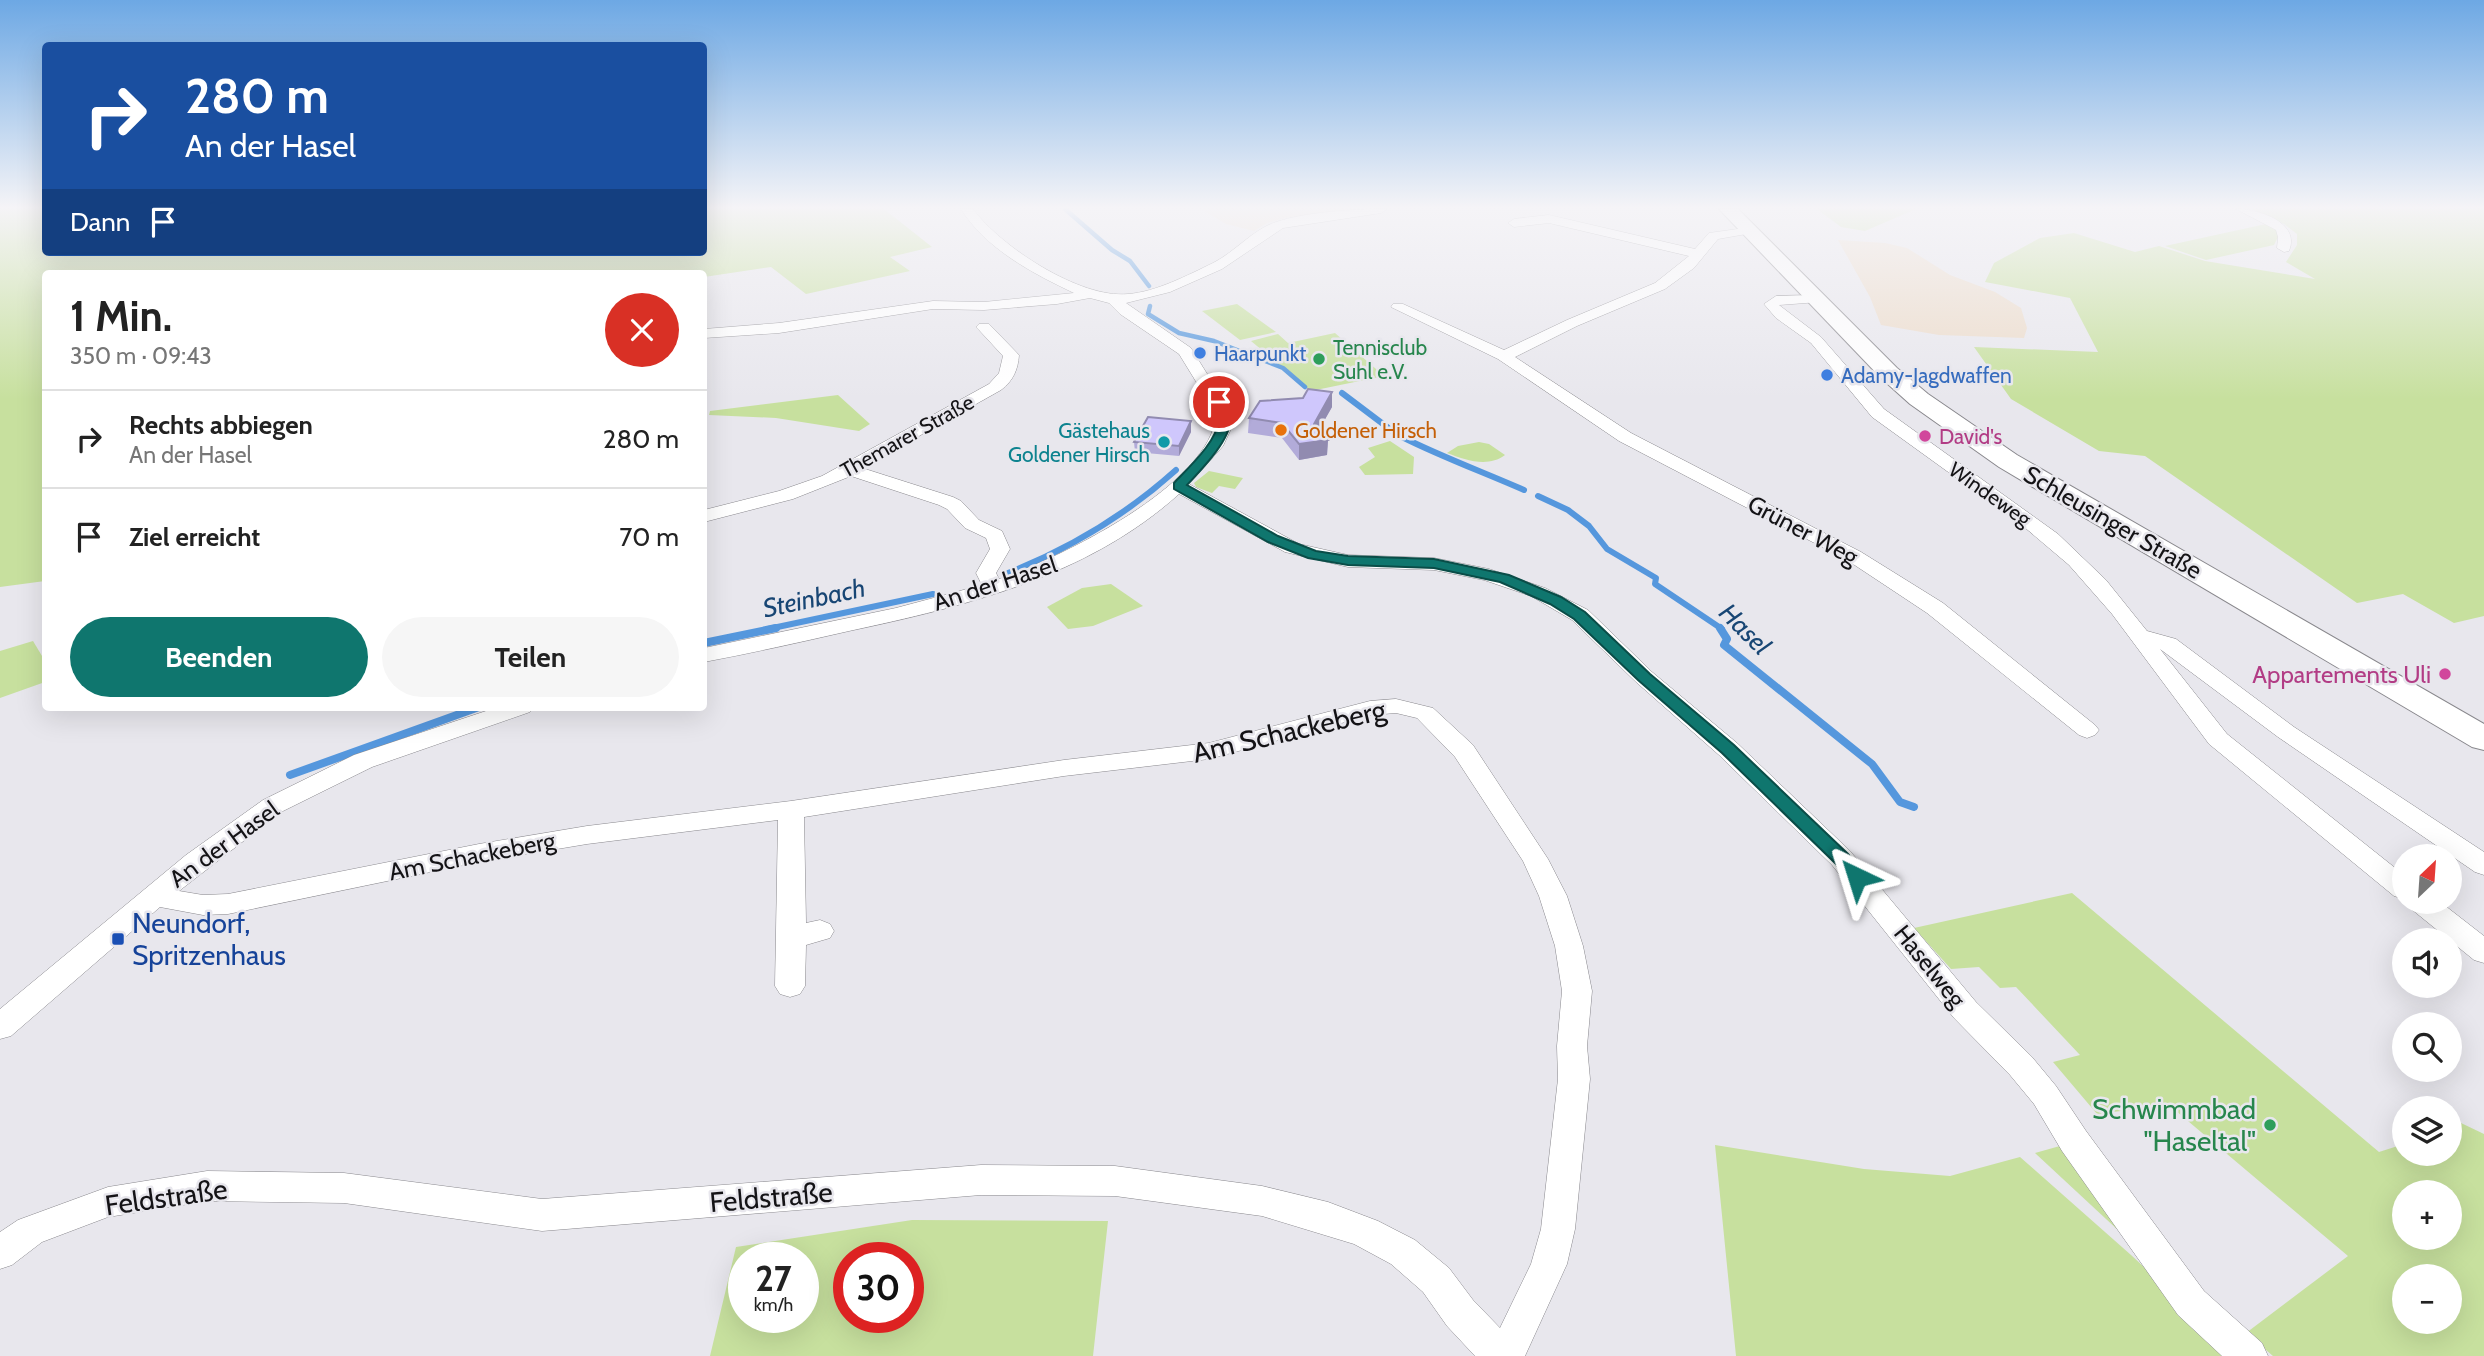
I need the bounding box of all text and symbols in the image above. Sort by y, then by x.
text: 280 m [185,66,329,125]
icon: right [70,70,161,161]
text: An der Hasel [185,126,356,165]
icon: arrive [144,203,182,241]
text: Dann [70,206,130,238]
text: 1 Min. [70,290,172,342]
button: close [605,293,679,367]
place label: Tennisclub Suhl e.V. [1333,335,1427,384]
place label: Haarpunkt [1214,341,1306,366]
text: 350 m · 09:43 [70,342,212,370]
marker: Haarpunkt [1192,345,1208,361]
marker: Tennisclub Suhl e.V. [1311,351,1327,367]
place label: Adamy-Jagdwaffen [1841,363,2012,388]
marker: Adamy-Jagdwaffen [1819,367,1835,383]
pin [1189,372,1249,432]
icon: arrive [1200,383,1238,421]
street label: Themarer Straße [836,389,978,483]
text: Rechts abbiegen [129,409,313,441]
place label: Gästehaus Goldener Hirsch [1008,418,1150,467]
place label: Goldener Hirsch [1295,418,1437,443]
icon: right [70,420,108,458]
marker: Goldener Hirsch [1273,422,1289,438]
text: 280 m [603,423,679,455]
place label: David's [1939,424,2003,449]
marker: David's [1917,428,1933,444]
marker: Gästehaus Goldener Hirsch [1156,434,1172,450]
text: An der Hasel [129,441,252,469]
street label: Windeweg [1944,457,2036,532]
street label: Schleusinger Straße [2019,459,2207,585]
street label: Grüner Weg [1743,489,1864,572]
icon: arrive [70,518,108,556]
text: Ziel erreicht [129,521,260,553]
text: 70 m [619,521,679,553]
street label: An der Hasel [930,549,1061,617]
water label: Steinbach [760,572,868,624]
water label: Hasel [1713,597,1777,661]
button: Beenden [70,617,368,697]
button: Teilen [382,617,679,697]
place label: Appartements Uli [2252,660,2431,689]
marker: Appartements Uli [2437,666,2453,682]
street label: Am Schackeberg [1189,692,1390,770]
street label: An der Hasel [164,794,285,893]
street label: Am Schackeberg [386,825,559,886]
position arrow [1820,840,1894,914]
north arrow [2392,844,2462,914]
map controls [2392,844,2462,1334]
place label: Neundorf, Spritzenhaus [132,906,286,972]
street label: Haselweg [1888,919,1973,1014]
button: sound [2392,928,2462,998]
marker: Neundorf, Spritzenhaus [110,931,126,947]
button: search [2392,1012,2462,1082]
place label: Schwimmbad "Haseltal" [2092,1092,2256,1158]
button: layers [2392,1096,2462,1166]
marker: Schwimmbad "Haseltal" [2262,1117,2278,1133]
street label: Feldstraße [103,1172,229,1222]
street label: Feldstraße [708,1175,834,1219]
button: + [2392,1180,2462,1250]
speed limit sign: 30 [833,1242,924,1333]
text: 27 [755,1257,792,1300]
button: − [2392,1264,2462,1334]
text: km/h [754,1294,793,1316]

